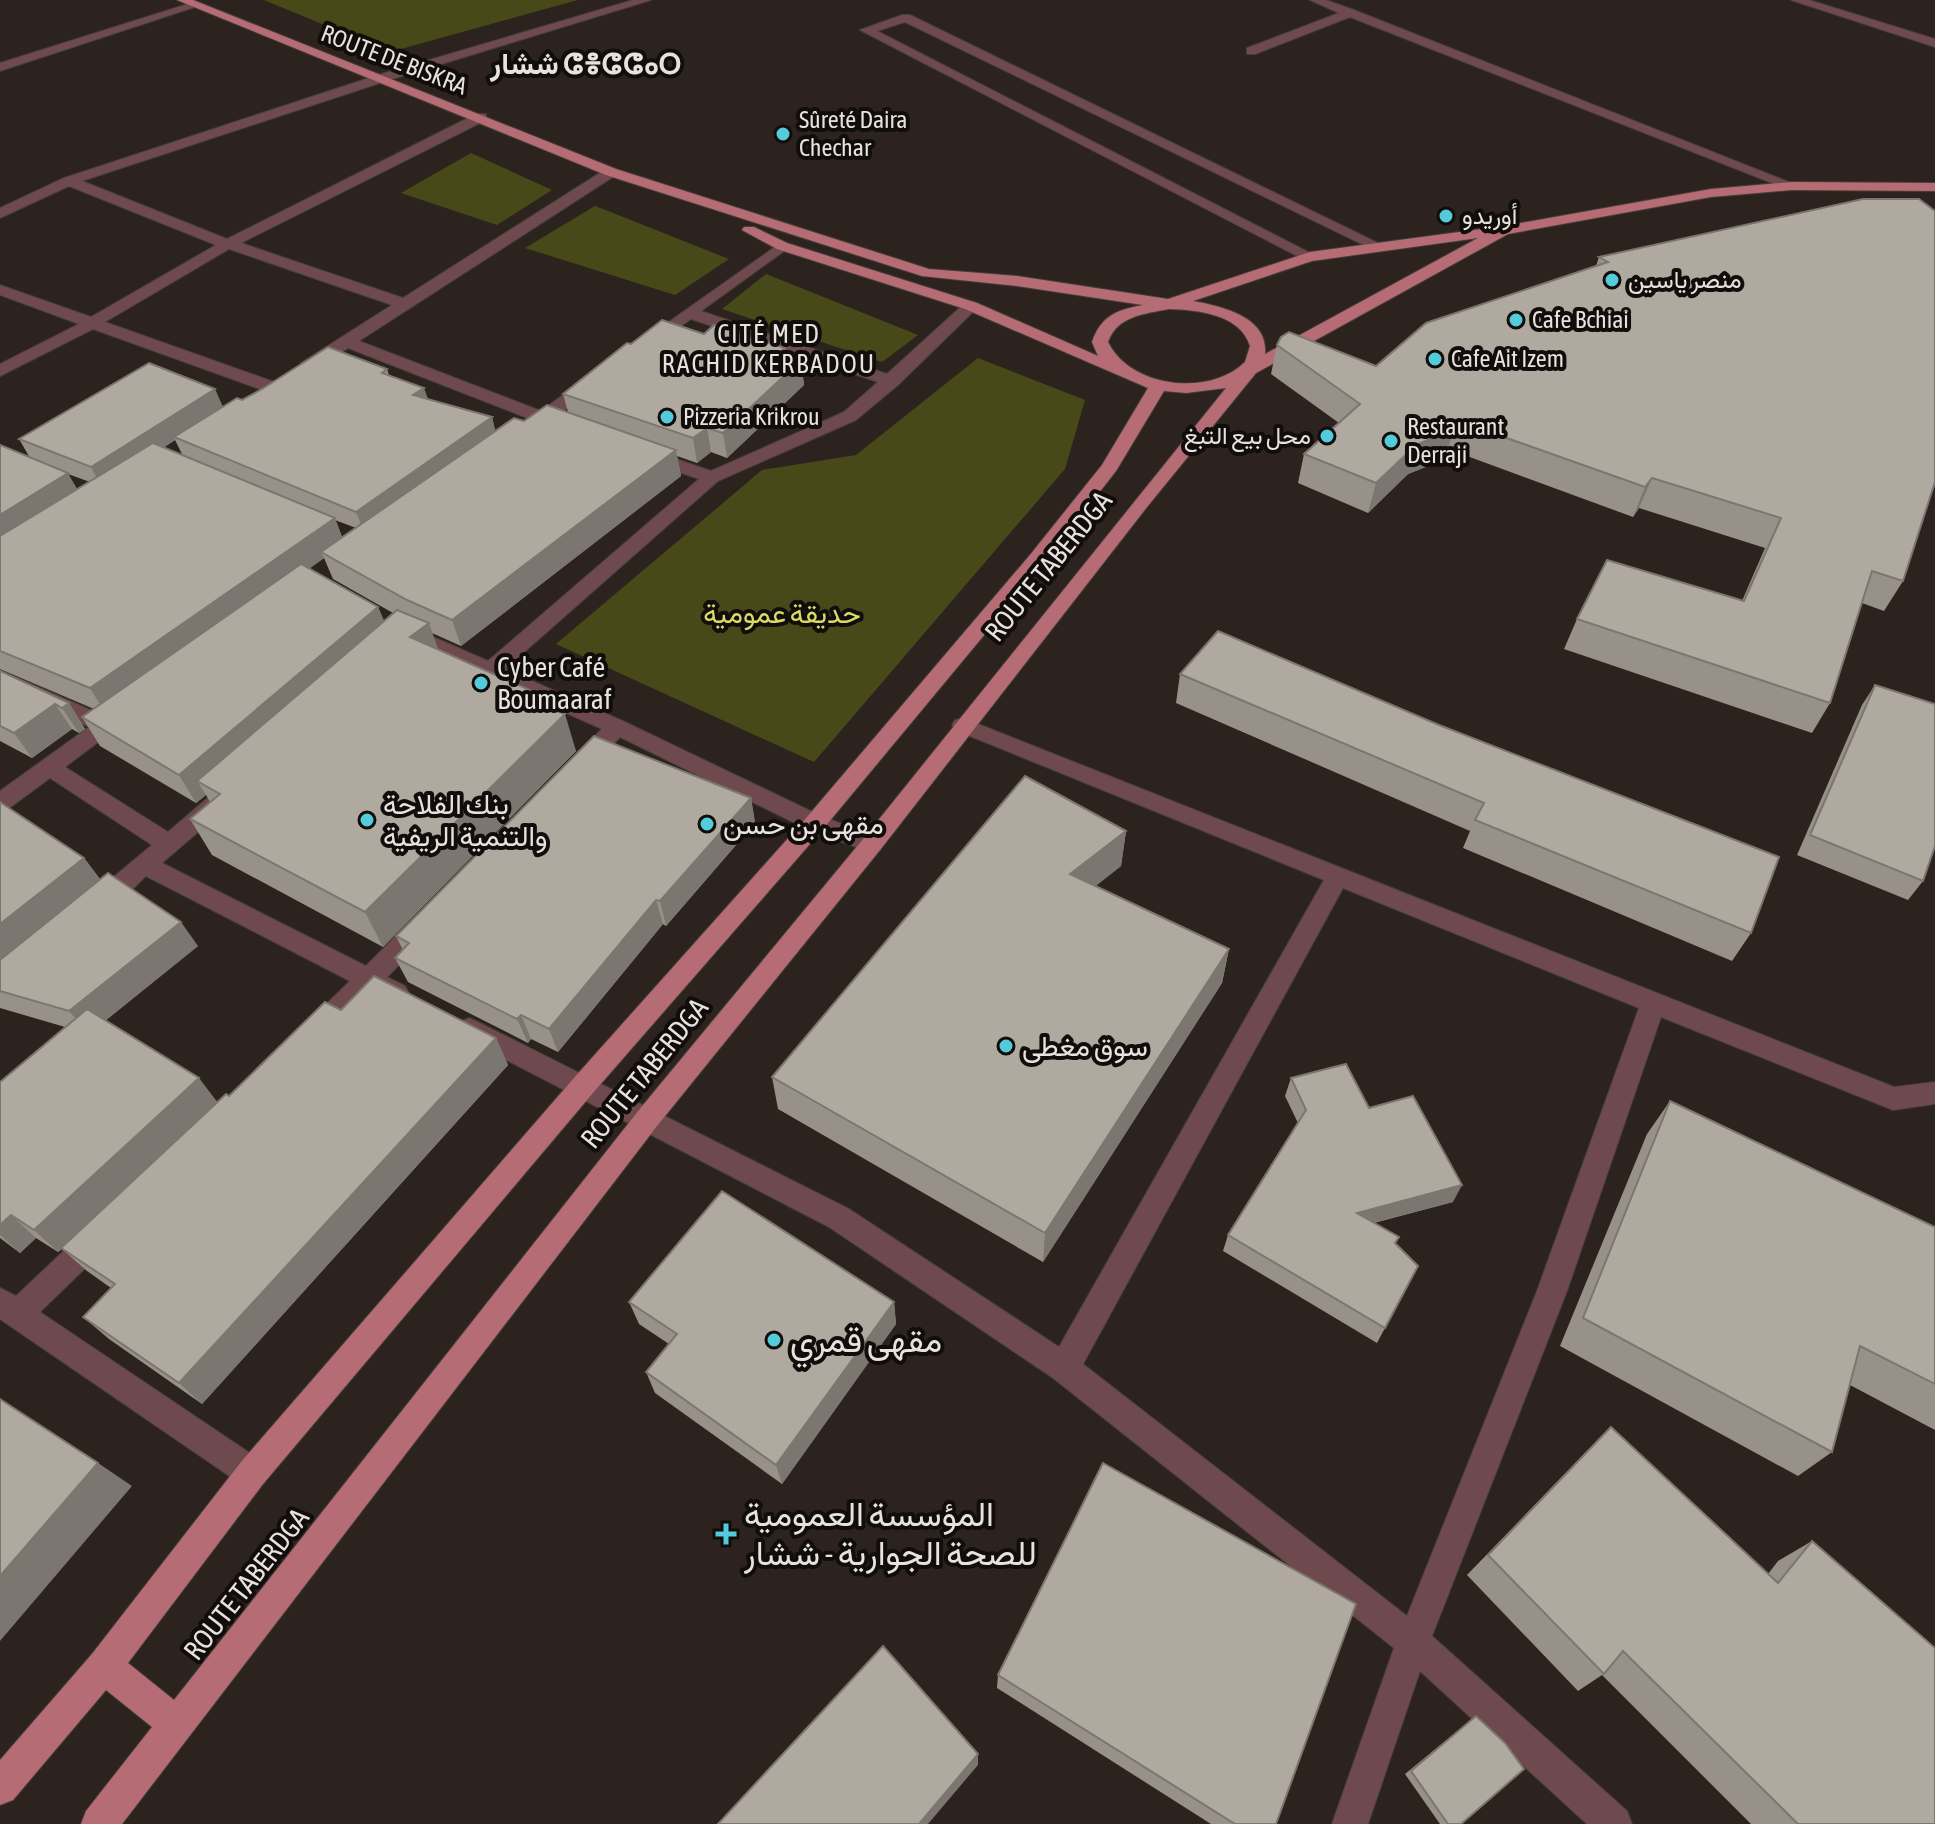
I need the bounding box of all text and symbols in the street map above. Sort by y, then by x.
street label: ROUTE DE BISKRA [317,19,471,100]
district label: ششار ⵛⴻⵛⵛⴰⵔ [489,46,682,82]
place label: Sûreté Daira Chechar [799,106,907,161]
marker: Sûreté Daira Chechar [774,125,792,143]
place label: أوريدو [1462,202,1518,231]
marker: أوريدو [1437,207,1455,225]
place label: منصر ياسين [1628,266,1742,295]
marker: منصر ياسين [1603,271,1621,289]
place label: Cafe Bchiai [1532,306,1629,333]
marker: Cafe Bchiai [1507,311,1525,329]
district label: CITÉ MED RACHID KERBADOU [662,319,876,379]
place label: Cafe Ait Izem [1451,345,1564,372]
marker: Cafe Ait Izem [1426,350,1444,368]
place label: Pizzeria Krikrou [683,403,820,430]
marker: Pizzeria Krikrou [658,408,676,426]
place label: Restaurant Derraji [1407,413,1504,468]
place label: محل بيع التبغ [1184,422,1311,453]
marker: محل بيع التبغ [1318,427,1336,445]
marker: Restaurant Derraji [1382,432,1400,450]
street label: ROUTE TABERDGA [978,485,1118,647]
park label: حديقة عمومية [703,597,861,631]
place label: Cyber Café Boumaaraf [497,651,612,715]
marker: Cyber Café Boumaaraf [472,674,490,692]
place label: بنك الفلاحة والتنمية الريفية [383,788,547,854]
place label: مقهى بن حسن [723,808,884,842]
marker: بنك الفلاحة والتنمية الريفية [358,811,376,829]
marker: مقهى بن حسن [698,815,716,833]
street label: ROUTE TABERDGA [574,992,714,1154]
place label: سوق مغطى [1022,1030,1148,1064]
marker: سوق مغطى [997,1037,1015,1055]
place label: مقهى قمري [790,1320,942,1368]
marker: مقهى قمري [765,1331,783,1349]
place label: المؤسسة العمومية للصحة الجوارية - ششار [743,1494,1037,1574]
street label: ROUTE TABERDGA [177,1502,315,1666]
marker: المؤسسة العمومية للصحة الجوارية - ششار [715,1523,737,1545]

